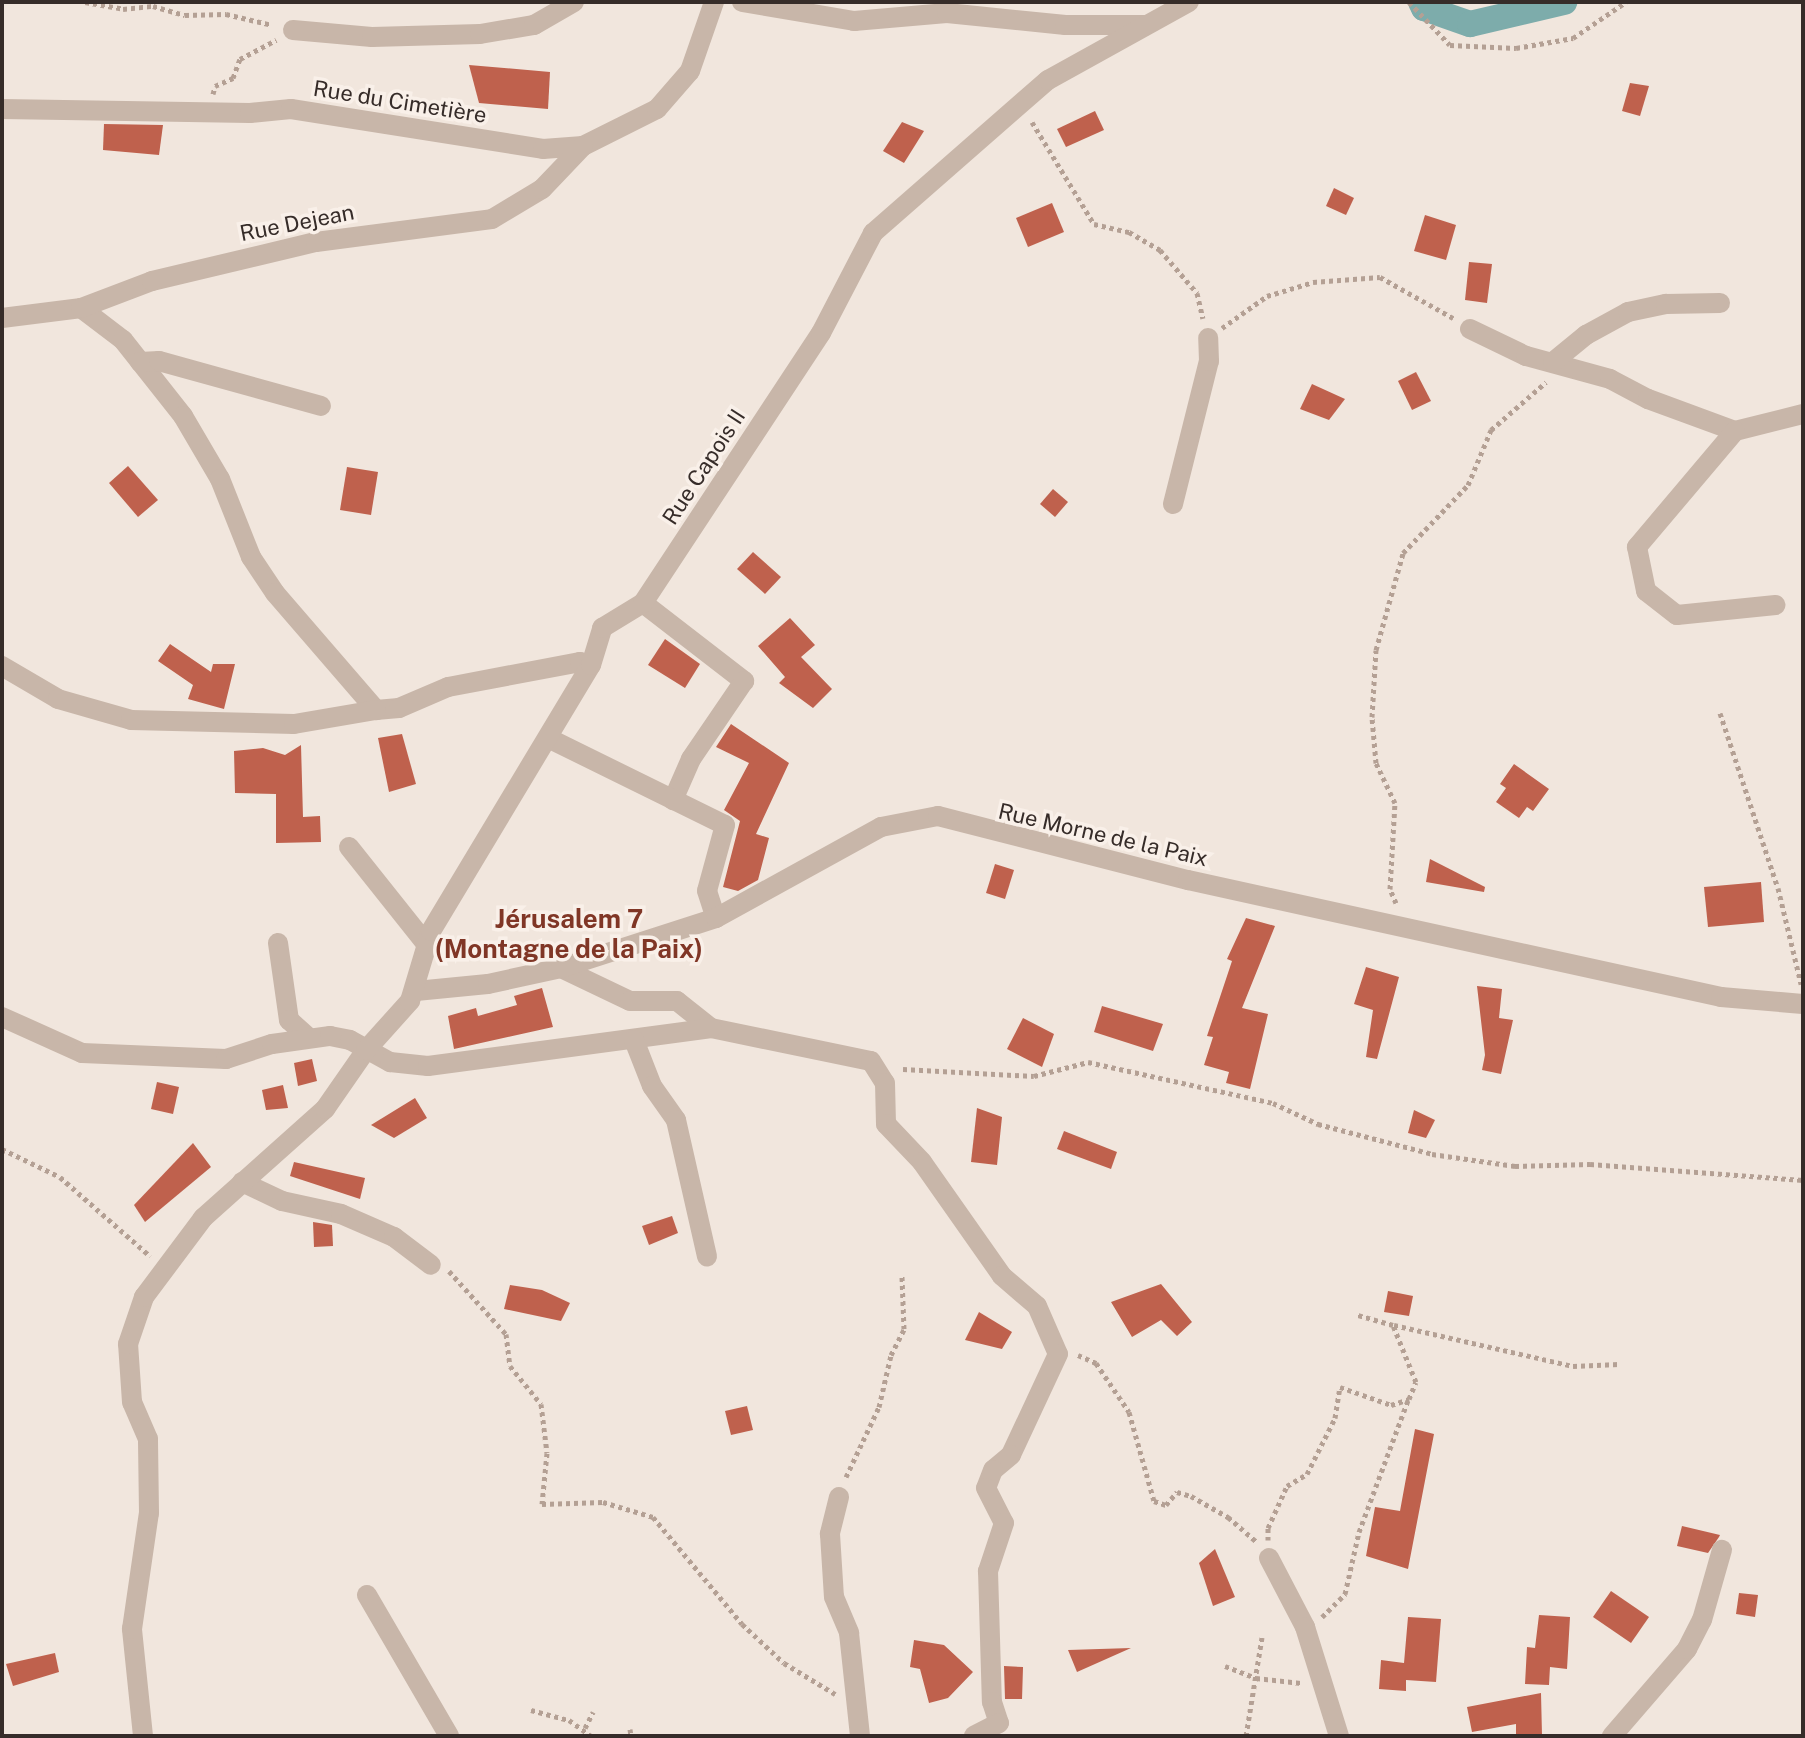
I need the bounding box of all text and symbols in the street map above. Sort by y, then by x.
street label: Rue du Cimetière [311,75,489,129]
street label: Rue Dejean [238,199,356,247]
street label: Rue Capois II [657,404,751,530]
street label: Rue Morne de la Paix [995,798,1211,872]
district label: Jérusalem 7 (Montagne de la Paix) [435,903,703,964]

